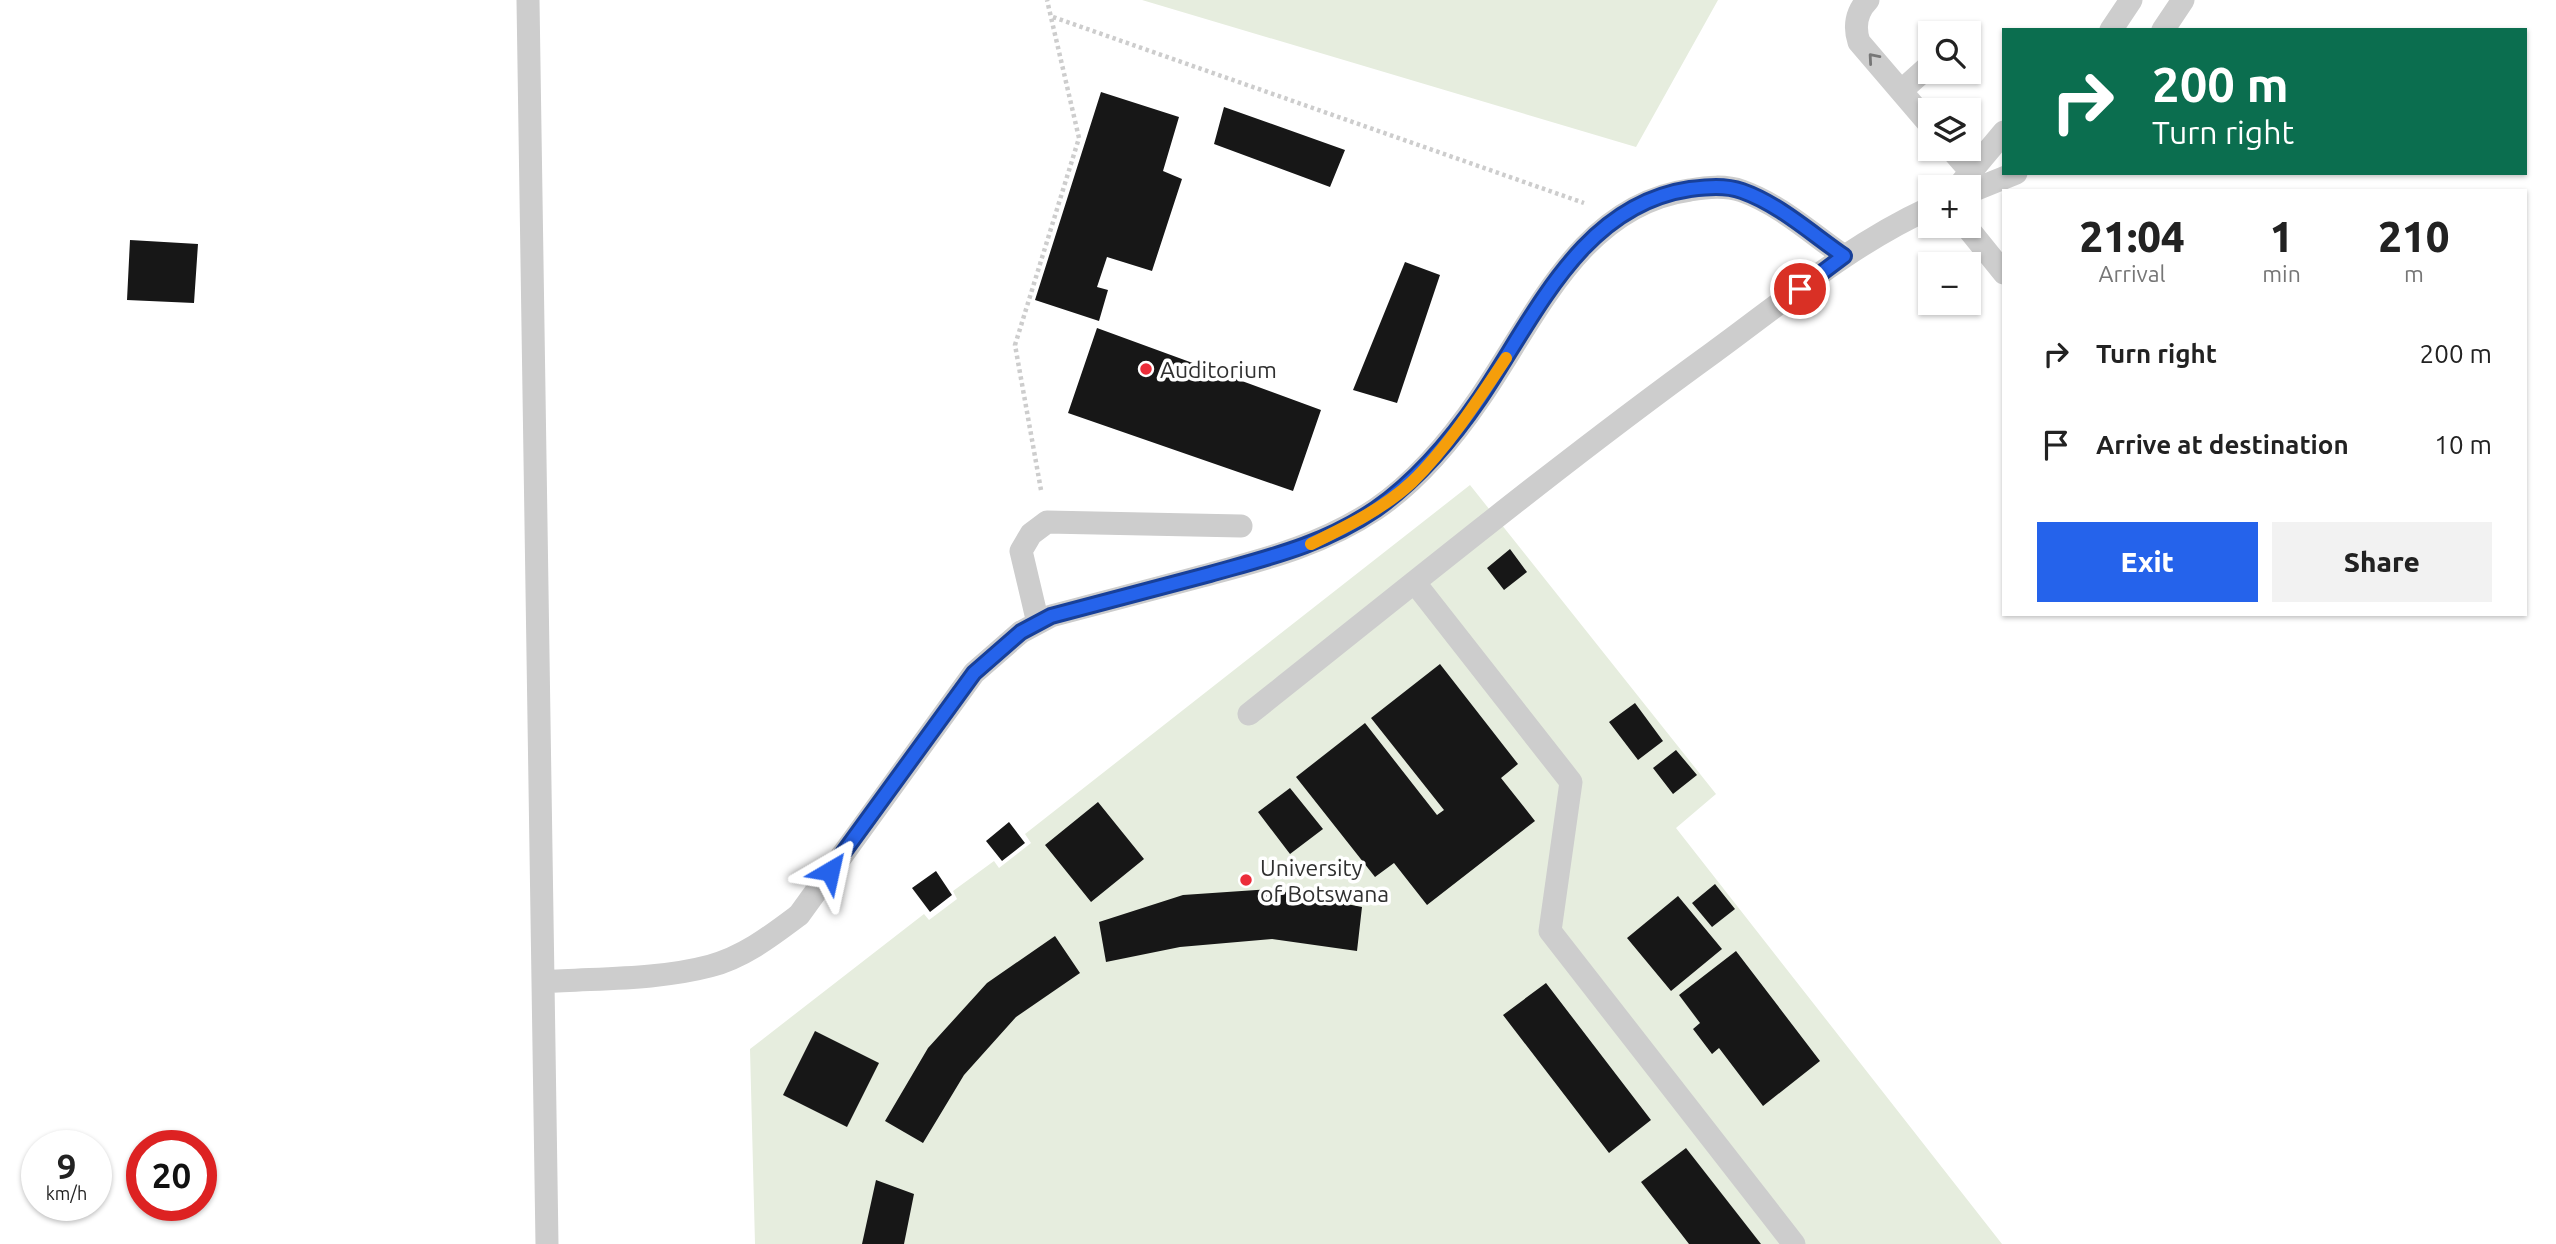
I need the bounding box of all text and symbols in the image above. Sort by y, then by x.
map controls [1918,21,1981,315]
button: search [1918,21,1981,84]
one-way arrow [1868,53,1881,66]
icon: right [2037,56,2128,147]
text: 200 m [2152,56,2289,111]
button: layers [1918,98,1981,161]
text: Turn right [2152,114,2294,150]
button: + [1918,175,1981,238]
text: 21:04 [2080,213,2185,260]
text: 1 [2270,213,2293,260]
text: 210 [2378,213,2449,260]
button: − [1918,252,1981,315]
pin [1770,259,1830,319]
text: Arrival [2099,261,2166,286]
text: min [2262,261,2301,286]
text: m [2404,261,2424,286]
icon: arrive [1781,270,1819,308]
icon: right [2037,335,2075,373]
text: Turn right [2096,339,2217,368]
text: 200 m [2420,339,2492,368]
place label: Auditorium [1160,357,1277,382]
marker: Auditorium [1138,361,1154,377]
icon: arrive [2037,426,2075,464]
text: Arrive at destination [2096,430,2349,459]
text: 10 m [2434,430,2492,459]
button: Exit [2037,522,2258,602]
button: Share [2272,522,2492,602]
position arrow [793,834,867,908]
place label: University of Botswana [1260,855,1389,906]
marker: University of Botswana [1238,872,1254,888]
speed limit sign: 20 [126,1130,217,1221]
text: 9 [57,1146,76,1186]
text: km/h [46,1183,87,1203]

